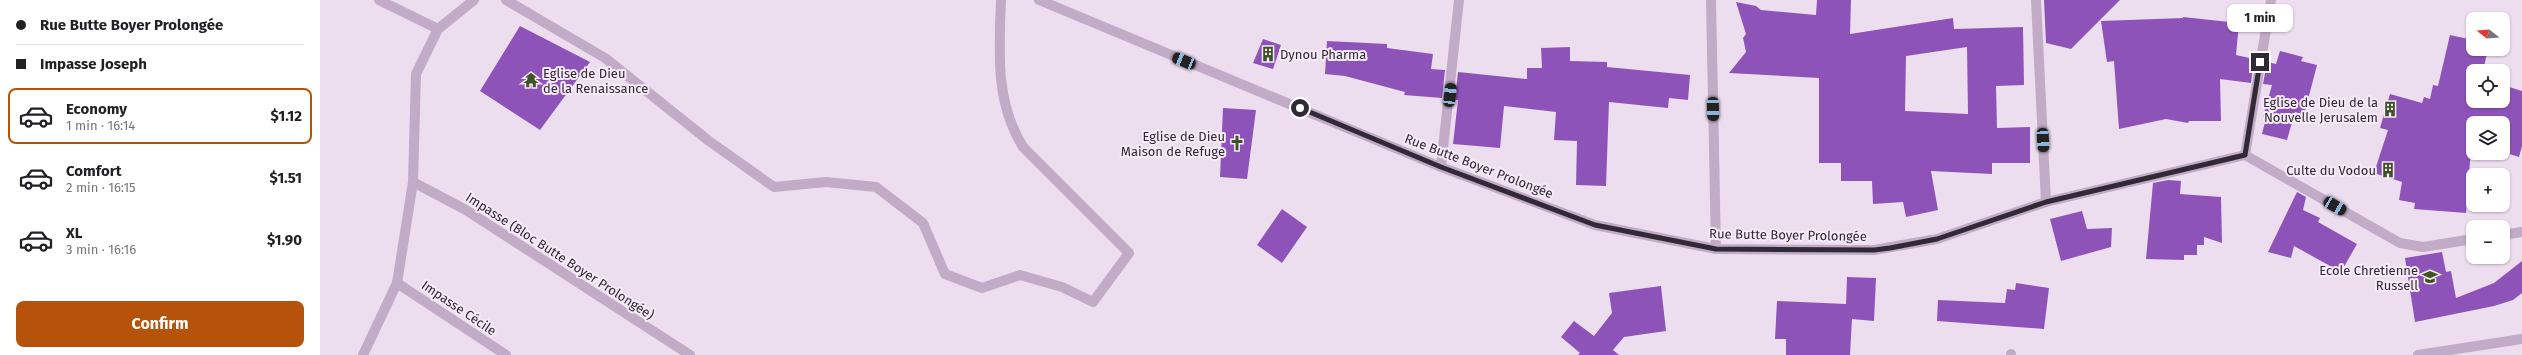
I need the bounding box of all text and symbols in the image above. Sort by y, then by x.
callout: 1 min [2227,4,2293,32]
text: 1 min [2244,10,2276,25]
north arrow [2466,12,2510,56]
map controls [2466,12,2510,264]
text: Rue Butte Boyer Prolongée [40,16,223,34]
building icon: Dynou Pharma [1259,45,1277,63]
place label: Dynou Pharma [1280,47,1366,62]
car [1171,51,1197,71]
route end [2251,53,2269,71]
text: Impasse Joseph [40,55,147,73]
button: locate [2466,64,2510,108]
place label: Eglise de Dieu de la Renaissance [543,66,648,96]
temple icon: Eglise de Dieu de la Renaissance [522,71,540,89]
car [1443,82,1457,108]
place label: Eglise de Dieu de la Nouvelle Jerusalem [2263,95,2378,125]
car [1707,97,1719,121]
icon: car [18,98,54,134]
route start [1291,99,1309,117]
text: Economy [66,100,127,118]
building icon: Eglise de Dieu de la Nouvelle Jerusalem [2381,100,2399,118]
text: $1.12 [271,107,302,125]
button: layers [2466,116,2510,160]
text: 1 min · 16:14 [66,118,135,133]
car [2036,128,2050,152]
place label: Eglise de Dieu Maison de Refuge [1121,129,1225,159]
street label: Rue Butte Boyer Prolongée [1403,131,1555,201]
church icon: Eglise de Dieu Maison de Refuge [1228,134,1246,152]
icon: car [18,160,54,196]
building icon: Culte du Vodou [2379,161,2397,179]
text: Comfort [66,162,122,180]
place label: Culte du Vodou [2286,163,2376,178]
button: + [2466,168,2510,212]
text: $1.51 [269,169,302,187]
text: 2 min · 16:15 [66,180,136,195]
street label: Impasse (Bloc Butte Boyer Prolongée) [463,190,657,322]
car [2322,195,2348,217]
button: − [2466,220,2510,264]
icon: car [18,222,54,258]
text: XL [66,224,82,242]
street label: Rue Butte Boyer Prolongée [1709,226,1867,244]
text: $1.90 [267,231,302,249]
text: 3 min · 16:16 [66,242,136,257]
place label: Ecole Chretienne Russell [2319,263,2418,293]
school or university icon: Ecole Chretienne Russell [2421,268,2439,286]
street label: Impasse Cécile [419,277,499,339]
button: Confirm [16,301,304,347]

